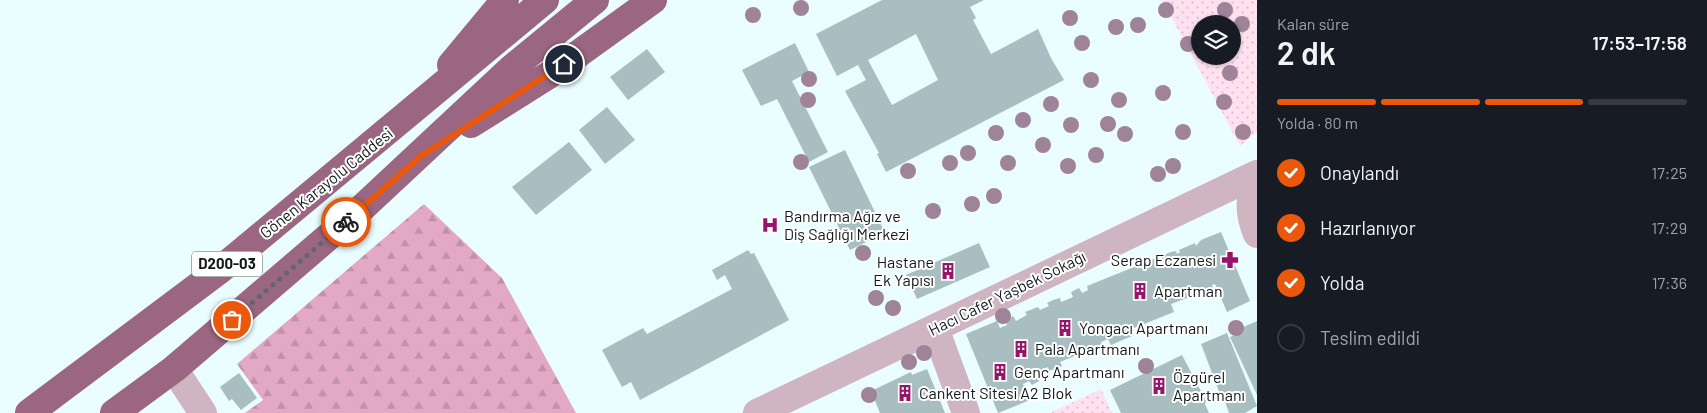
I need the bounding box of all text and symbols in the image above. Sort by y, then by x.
text: Kalan süre [1277,14,1349,33]
map controls [1191,15,1241,65]
button: layers [1191,15,1241,65]
text: 17:53–17:58 [1592,31,1687,54]
text: 2 dk [1277,33,1336,71]
pin [543,43,585,85]
icon: home [550,50,578,78]
text: Yolda · 80 m [1277,113,1358,132]
street label: Gönen Karayolu Caddesi [256,123,396,242]
icon: check [1277,159,1305,187]
text: Onaylandı [1320,161,1399,184]
text: 17:25 [1652,163,1687,182]
courier [321,197,371,247]
place label: Bandırma Ağız ve Diş Sağlığı Merkezi [784,206,909,243]
icon: bike [332,208,360,236]
icon: check [1277,214,1305,242]
hospital icon: Bandırma Ağız ve Diş Sağlığı Merkezi [760,215,780,235]
text: Hazırlanıyor [1320,216,1416,239]
text: 17:29 [1651,218,1687,237]
street label: Hacı Cafer Yaşbek Sokağı [925,246,1088,339]
place label: Serap Eczanesi [1111,250,1216,269]
pharmacy icon: Serap Eczanesi [1220,250,1240,270]
road number: D200-03 [192,252,262,276]
place label: Hastane Ek Yapısı [873,252,934,289]
building icon: Hastane Ek Yapısı [938,261,958,281]
icon: check [1277,269,1305,297]
text: Yolda [1320,271,1364,294]
text: 17:36 [1652,273,1687,292]
building icon: Apartman [1130,281,1150,301]
place label: Apartman [1154,281,1223,300]
pin [211,299,253,341]
icon: bag [218,306,246,334]
building icon: Yongacı Apartmanı [1055,318,1075,338]
place label: Yongacı Apartmanı [1079,318,1208,337]
text: Teslim edildi [1320,326,1420,349]
building icon: Pala Apartmanı [1011,339,1031,359]
place label: Pala Apartmanı [1035,339,1140,358]
building icon: Genç Apartmanı [990,362,1010,382]
place label: Genç Apartmanı [1014,362,1124,381]
place label: Özgürel Apartmanı [1173,367,1245,404]
building icon: Özgürel Apartmanı [1149,376,1169,396]
building icon: Cankent Sitesi A2 Blok [895,383,915,403]
place label: Cankent Sitesi A2 Blok [919,383,1072,402]

